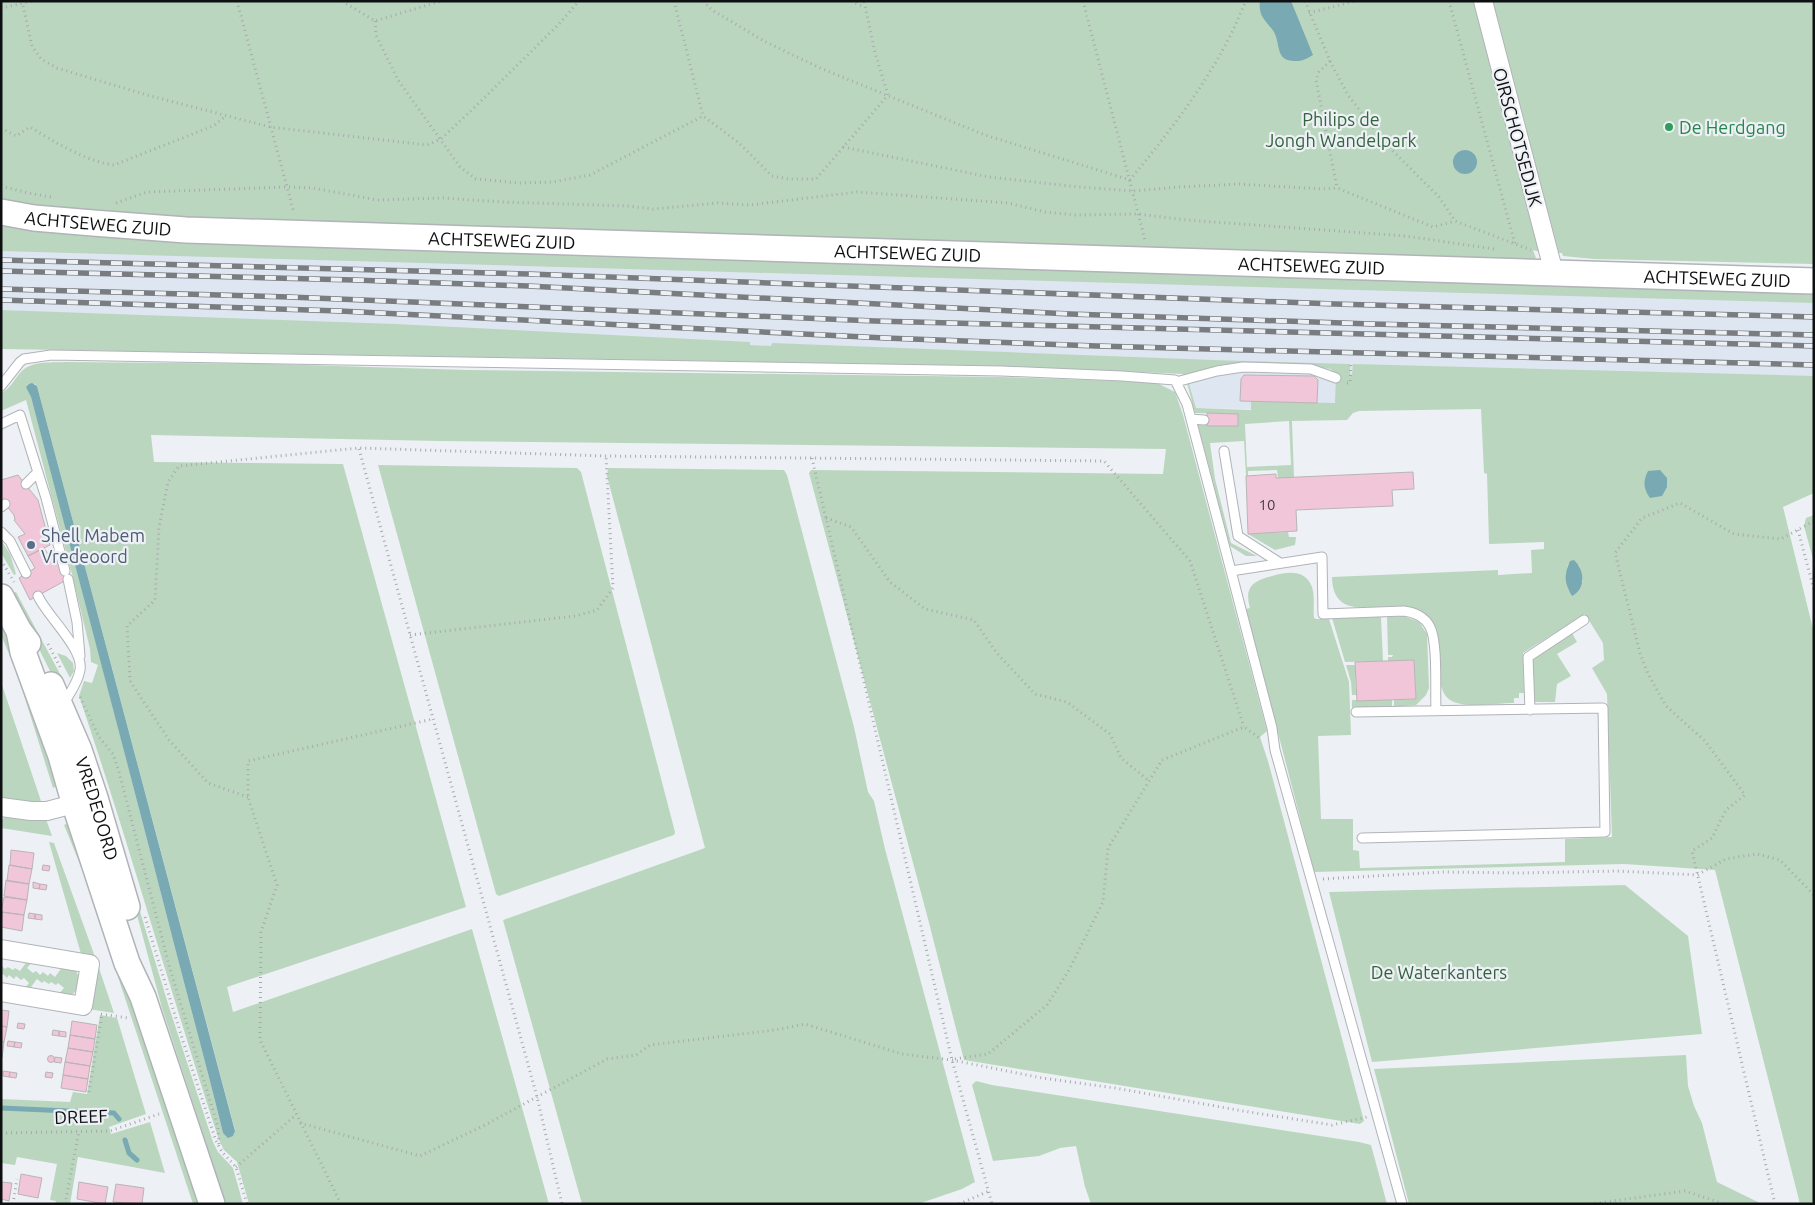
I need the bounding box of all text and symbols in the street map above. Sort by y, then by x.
street label: OIRSCHOTSEDIJK [1490,65,1546,209]
park label: Philips de Jongh Wandelpark [1265,109,1417,150]
place label: De Herdgang [1679,117,1786,137]
marker: De Herdgang [1663,121,1675,133]
street label: ACHTSEWEG ZUID [23,207,172,239]
street label: ACHTSEWEG ZUID [428,228,576,252]
street label: ACHTSEWEG ZUID [834,240,981,265]
street label: ACHTSEWEG ZUID [1238,253,1385,278]
street label: ACHTSEWEG ZUID [1643,266,1791,290]
house number: 10 [1259,496,1275,513]
place label: Shell Mabem Vredeoord [41,525,145,566]
marker: Shell Mabem Vredeoord [25,539,37,551]
street label: VREDEOORD [72,754,123,862]
park label: De Waterkanters [1371,962,1507,982]
street label: DREEF [54,1105,108,1127]

